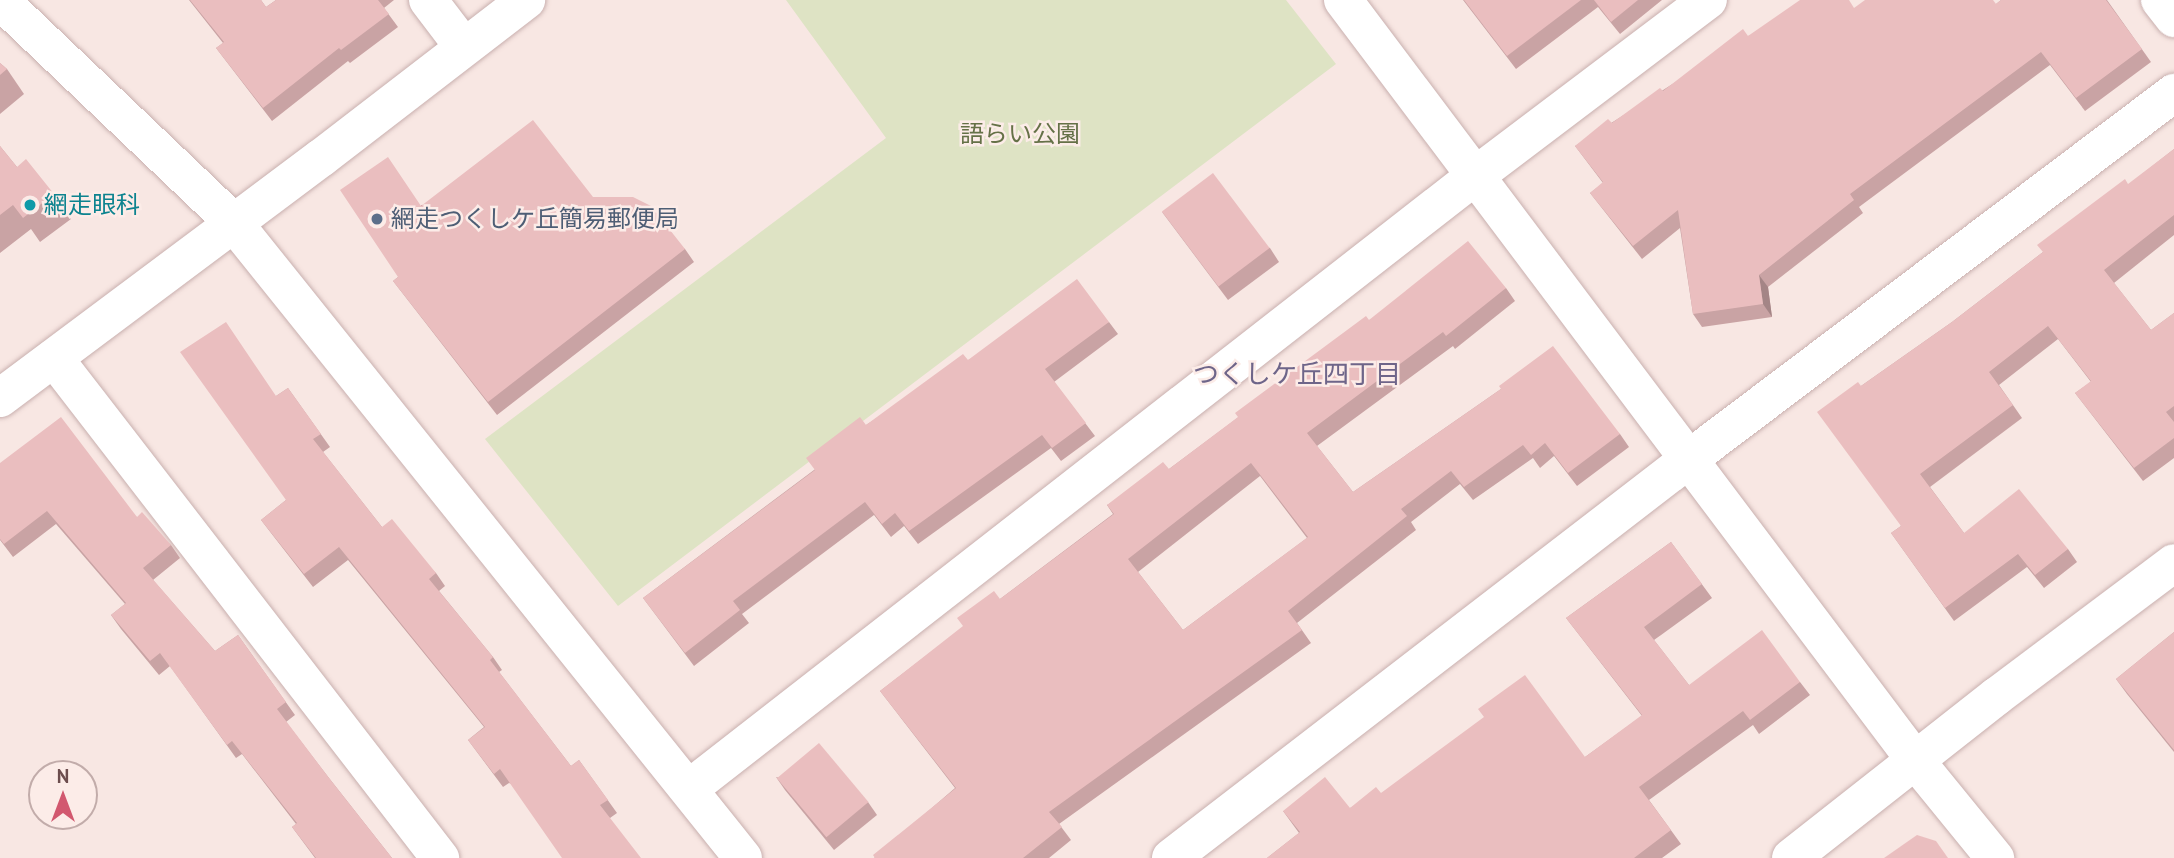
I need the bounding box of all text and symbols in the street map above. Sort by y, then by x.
park label: 語らい公園 [960,120,1080,148]
place label: 網走眼科 [44,191,140,219]
marker: 網走眼科 [22,197,38,213]
place label: 網走つくしケ丘簡易郵便局 [391,205,679,233]
marker: 網走つくしケ丘簡易郵便局 [369,211,385,227]
district label: つくしケ丘四丁目 [1193,358,1401,390]
north arrow [28,760,98,830]
text: N [57,764,69,788]

